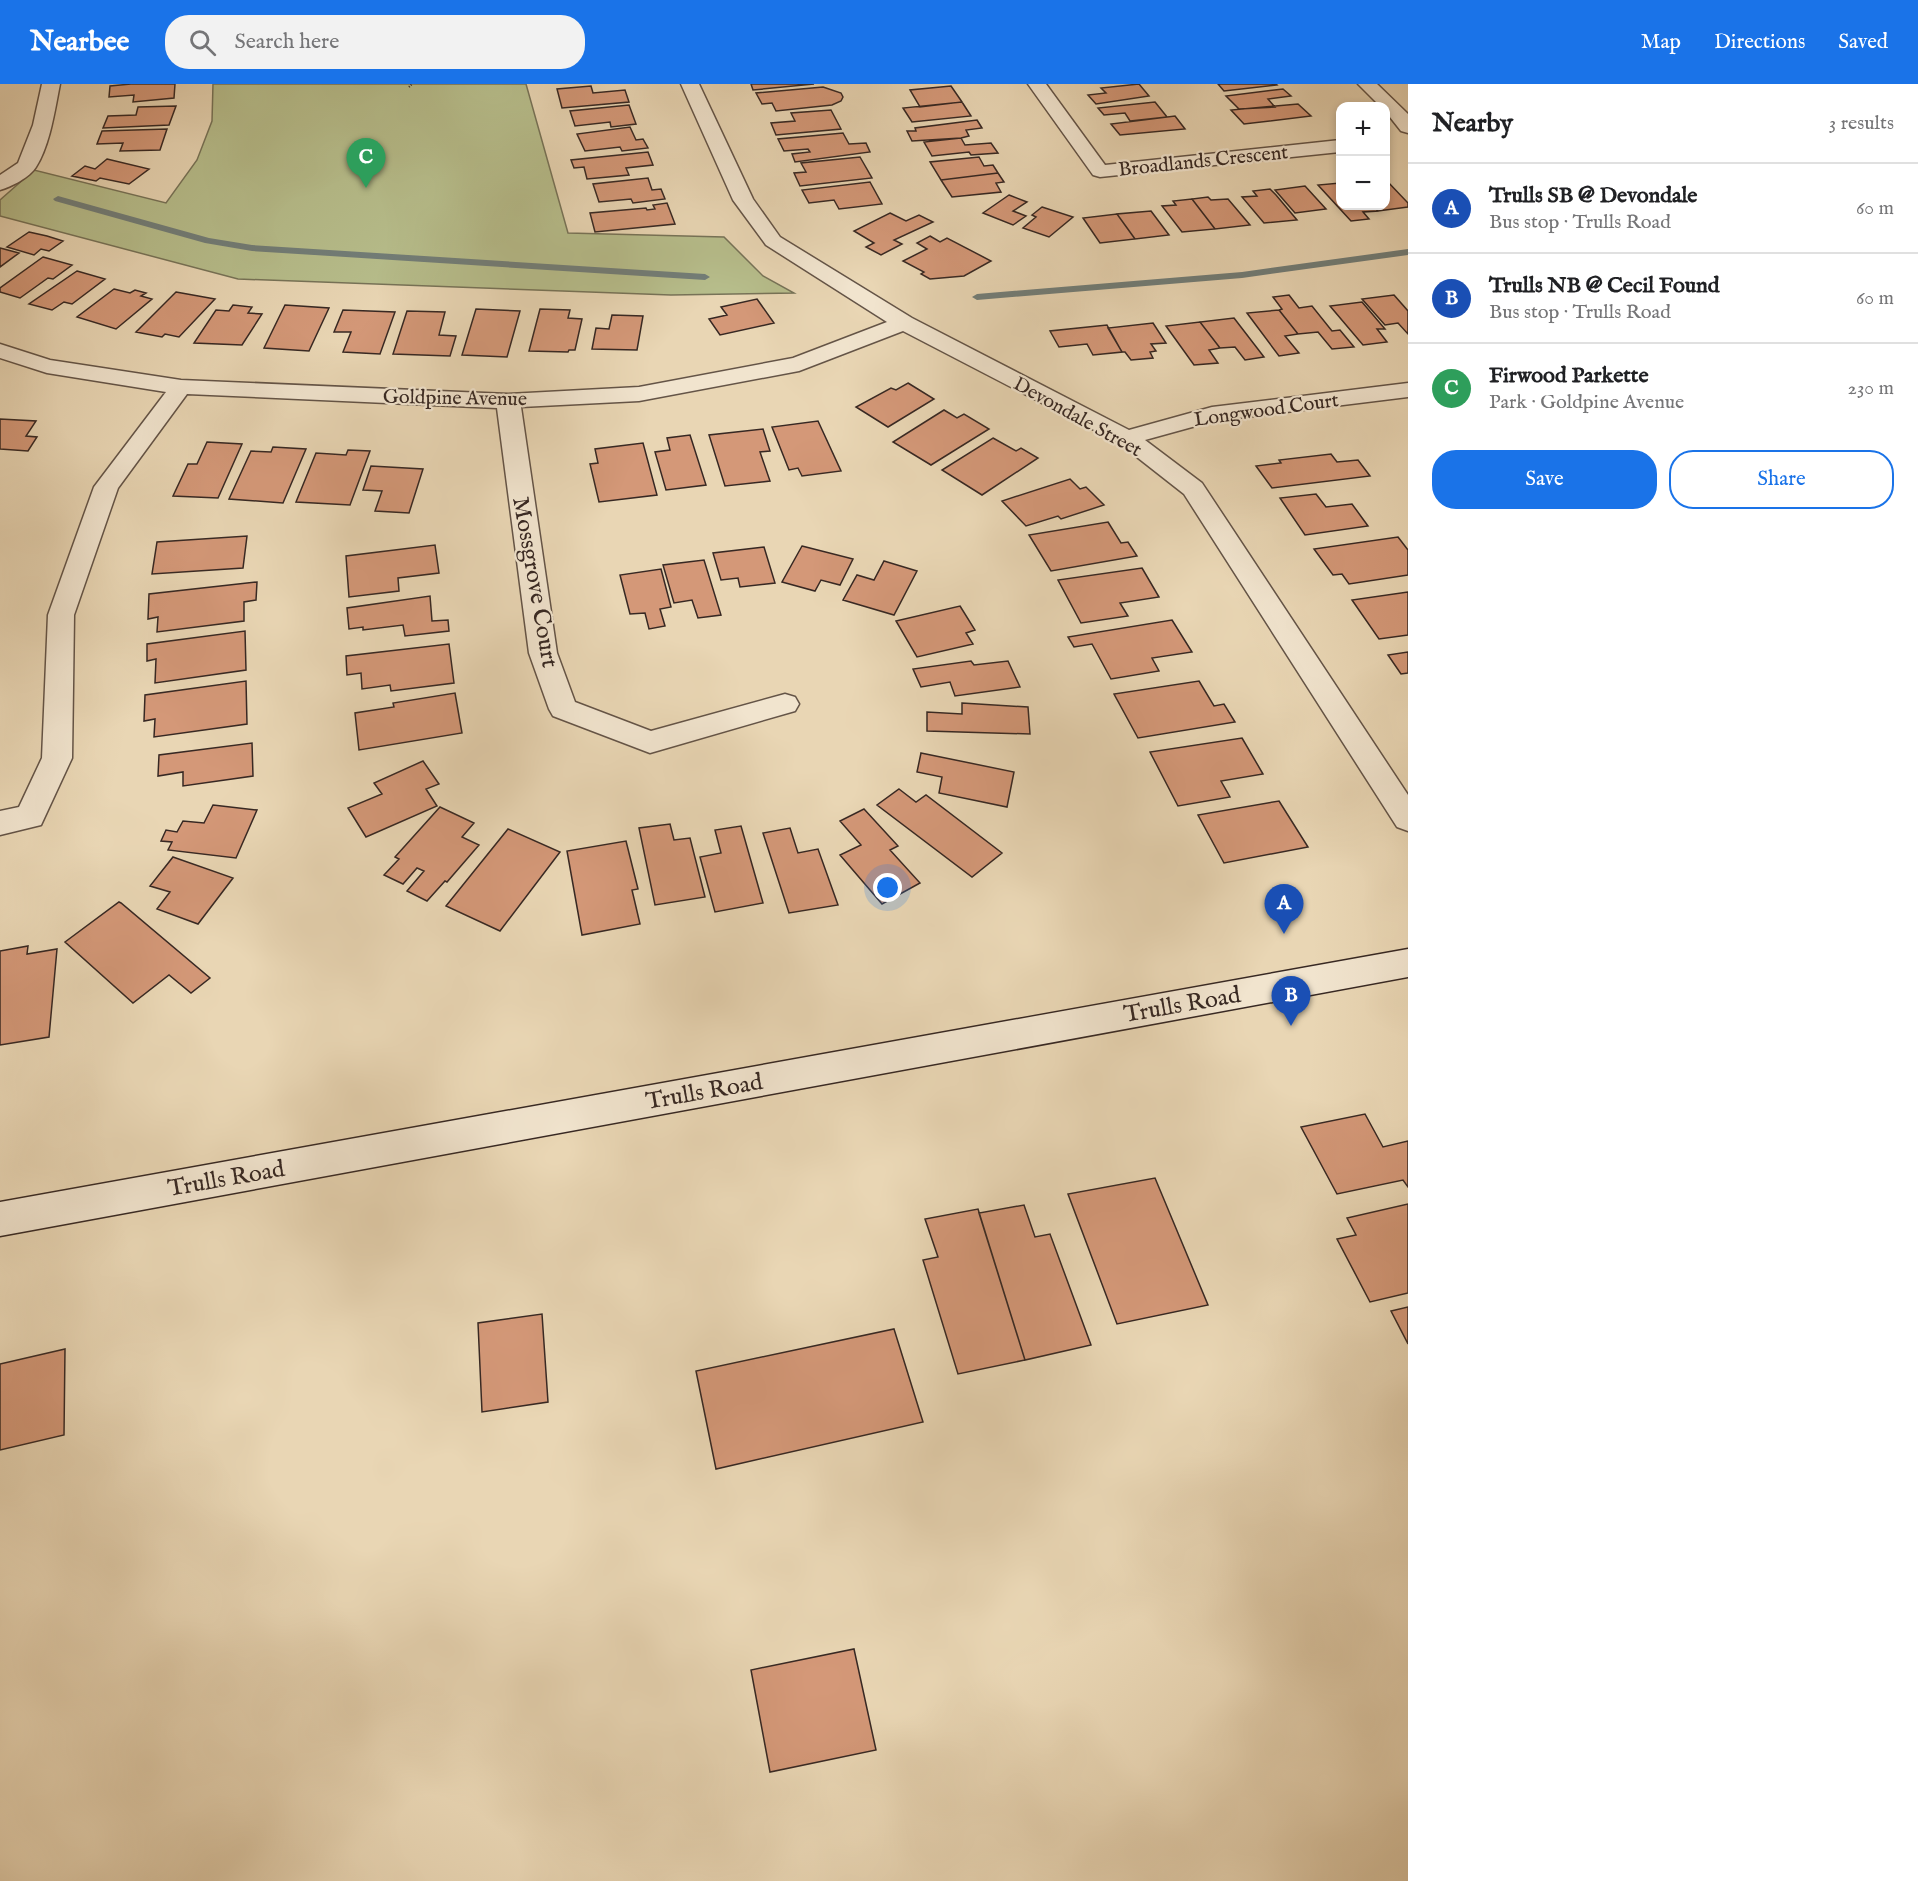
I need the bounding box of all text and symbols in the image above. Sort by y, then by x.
search box [165,15,585,69]
text: Nearbee [30,25,129,60]
icon: search [186,26,219,59]
text: Search here [234,28,339,56]
text: Map [1641,29,1681,56]
text: Directions [1714,29,1805,56]
text: Saved [1838,29,1888,56]
map controls [1336,102,1390,210]
button: + [1336,102,1390,156]
text: Nearby [1432,107,1513,140]
text: 3 results [1829,111,1894,136]
pin: C [346,138,386,188]
street label: Broadlands Crescent [1117,140,1289,183]
button: − [1336,156,1390,210]
text: Trulls SB @ Devondale [1489,182,1697,210]
text: A [1445,196,1458,221]
text: 60 m [1856,196,1894,221]
text: Bus stop · Trulls Road [1489,210,1671,235]
text: Trulls NB @ Cecil Found [1489,272,1720,300]
text: B [1445,286,1458,311]
text: 60 m [1856,286,1894,311]
text: Bus stop · Trulls Road [1489,300,1671,325]
text: Firwood Parkette [1489,362,1648,390]
street label: Devondale Street [1009,372,1146,463]
text: C [1444,376,1459,401]
text: 230 m [1848,376,1894,401]
street label: Goldpine Avenue [383,385,527,412]
street label: Longwood Court [1192,388,1340,433]
text: Park · Goldpine Avenue [1489,390,1684,415]
button: Save [1432,450,1657,509]
button: Share [1669,450,1894,509]
street label: Mossgrove Court [504,494,565,670]
your location [873,873,902,902]
pin: A [1264,884,1304,934]
pin: B [1272,976,1310,1026]
street label: Trulls Road [1121,980,1243,1031]
street label: Trulls Road [643,1067,765,1118]
street label: Trulls Road [165,1154,287,1205]

